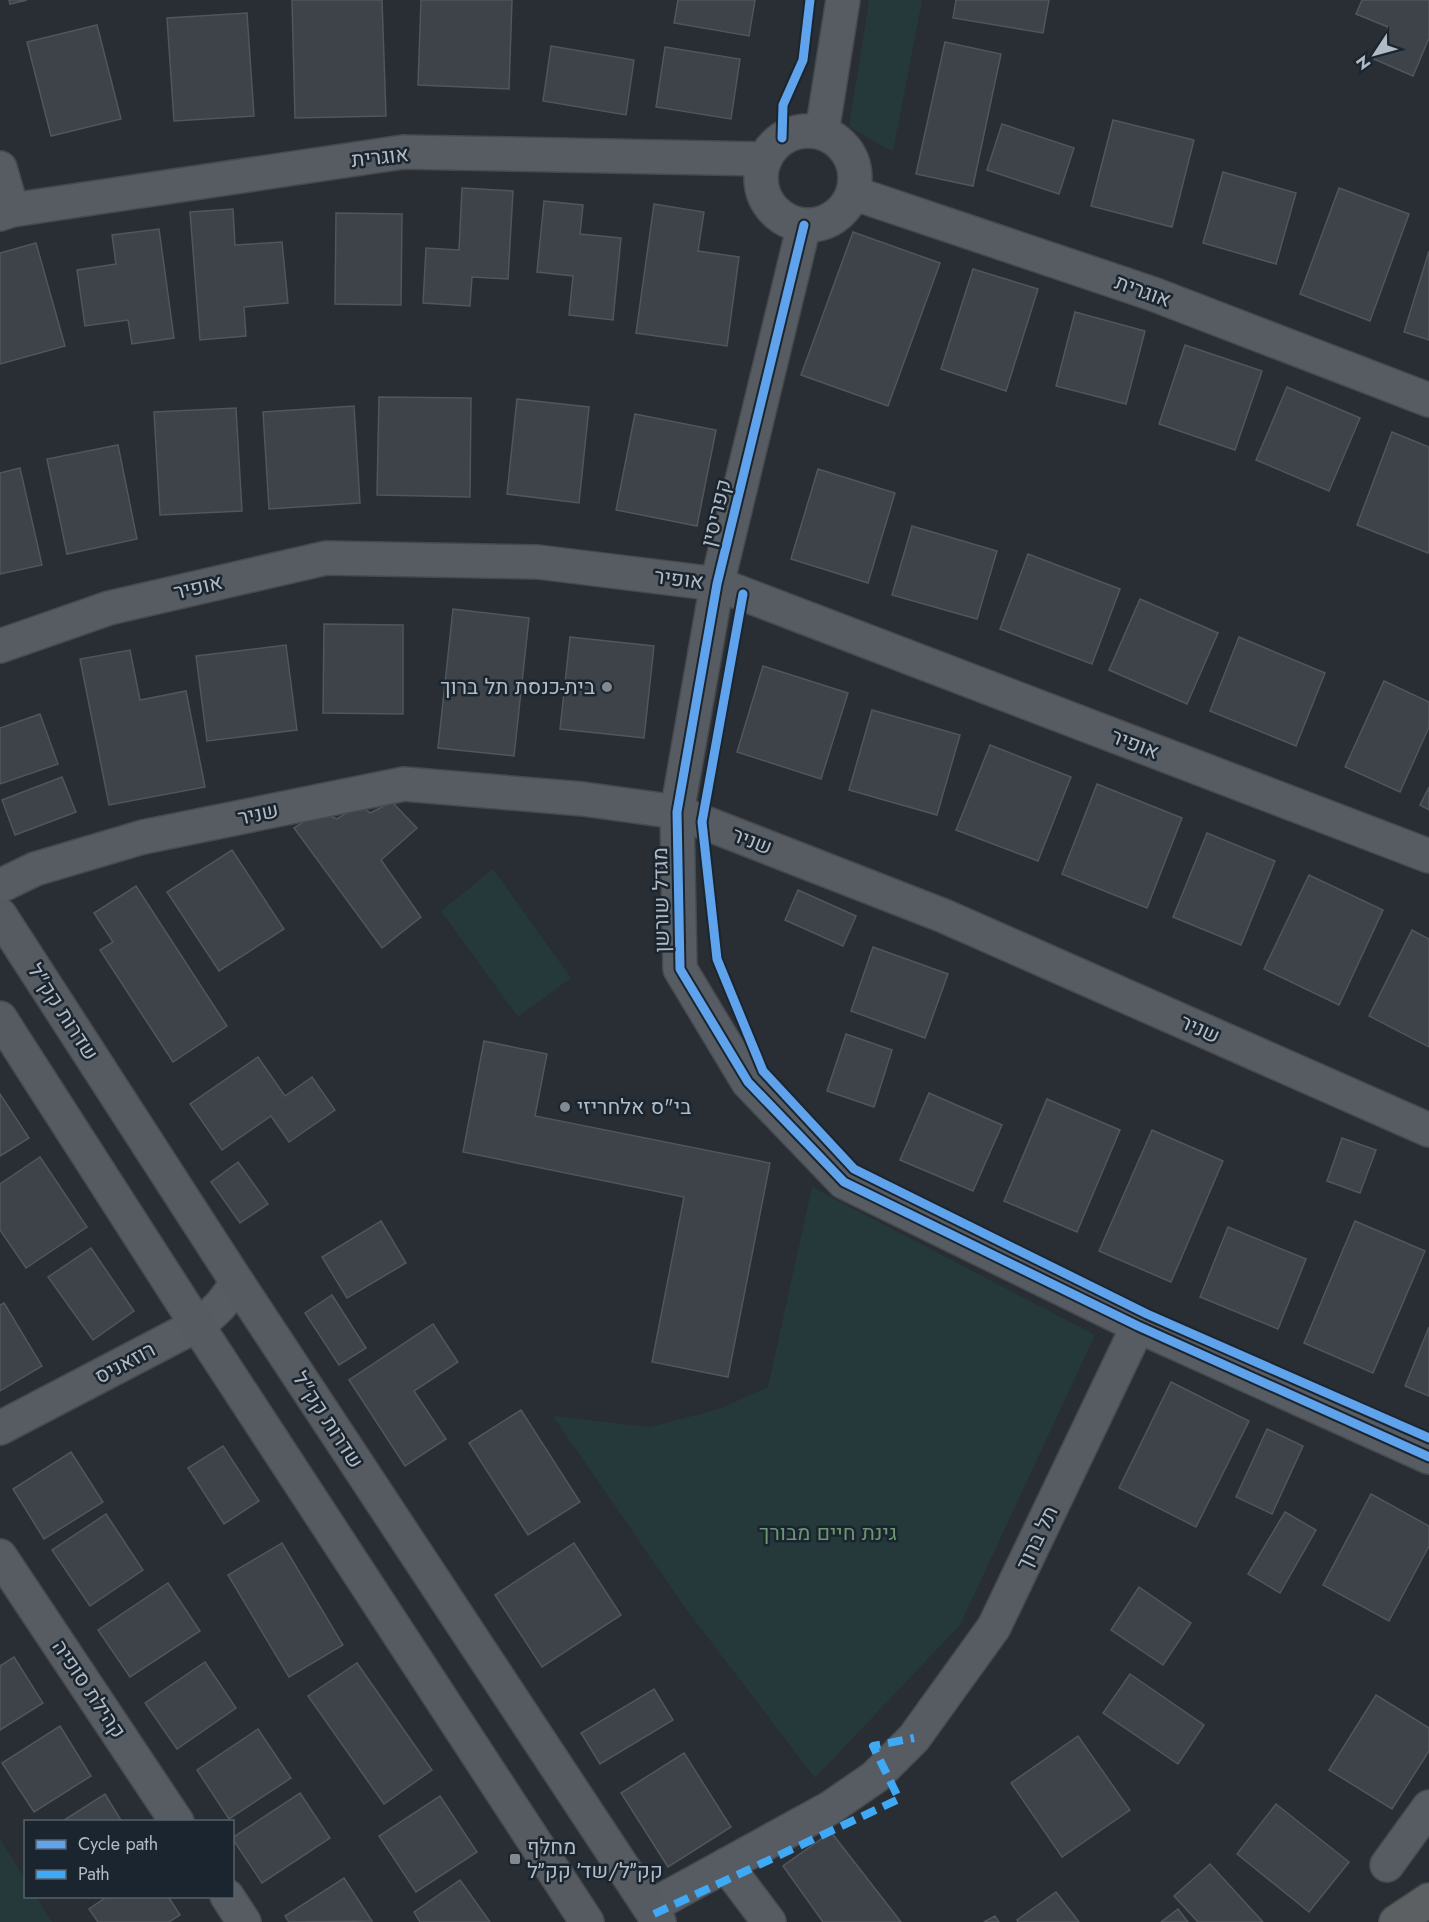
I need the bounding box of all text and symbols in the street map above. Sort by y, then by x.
north arrow [1345,24,1405,84]
text: N [1350,51,1376,74]
street label: אוגרית [350,139,410,175]
street label: אוגרית [1111,267,1175,315]
street label: קפריסין [693,476,739,550]
street label: אופיר [653,561,705,597]
street label: אופיר [171,567,225,607]
place label: בית-כנסת תל ברוך [440,672,595,702]
marker: בית-כנסת תל ברוך [600,680,614,694]
street label: אופיר [1107,721,1163,767]
street label: שניר [235,795,281,833]
street label: שניר [728,820,776,862]
street label: מגדל שורשן [645,847,677,953]
street label: שדרות קק"ל [20,958,106,1066]
street label: שניר [1175,1007,1225,1051]
place label: בי"ס אלחריזי [577,1092,691,1122]
marker: בי"ס אלחריזי [558,1100,572,1114]
street label: רוזאניס [89,1335,161,1391]
street label: שדרות קק"ל [285,1366,371,1474]
street label: תל ברוך [1009,1501,1065,1575]
park label: גינת חיים מבורך [759,1518,897,1548]
street label: קהילת סופיה [45,1634,133,1744]
legend [24,1820,234,1898]
text: Cycle path [78,1831,158,1857]
place label: מחלף קק״ל/שד׳ קק״ל [527,1832,663,1886]
marker: מחלף קק״ל/שד׳ קק״ל [508,1852,522,1866]
text: Path [78,1861,110,1887]

